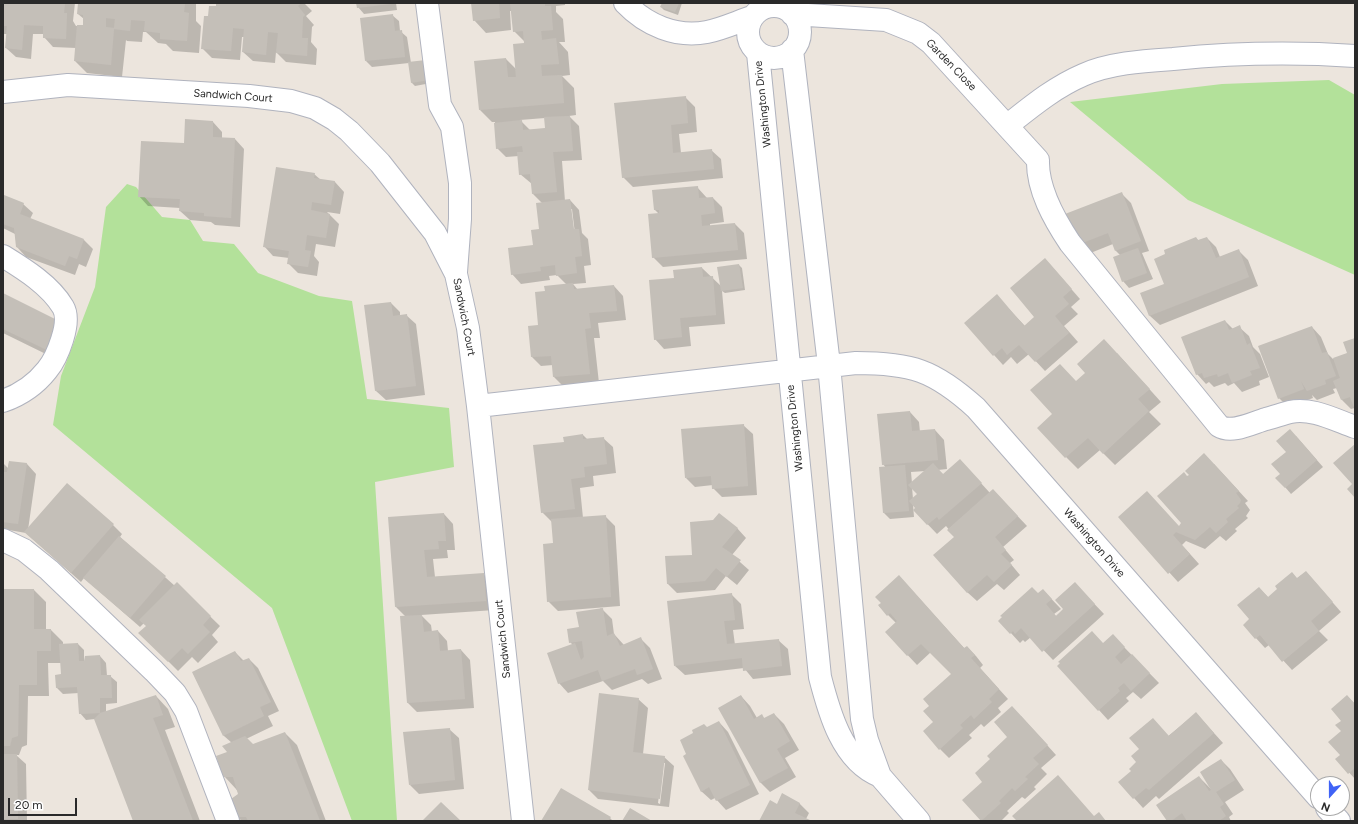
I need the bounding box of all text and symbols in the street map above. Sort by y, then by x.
street label: Garden Close [923,36,979,94]
street label: Washington Drive [752,60,774,148]
street label: Sandwich Court [193,87,273,105]
street label: Sandwich Court [450,277,478,357]
street label: Washington Drive [784,384,806,472]
street label: Washington Drive [1061,506,1127,580]
street label: Sandwich Court [492,599,514,679]
north arrow [1310,776,1350,816]
scale bar [10,790,79,816]
text: 20 m [15,798,43,812]
text: N [1320,799,1332,814]

